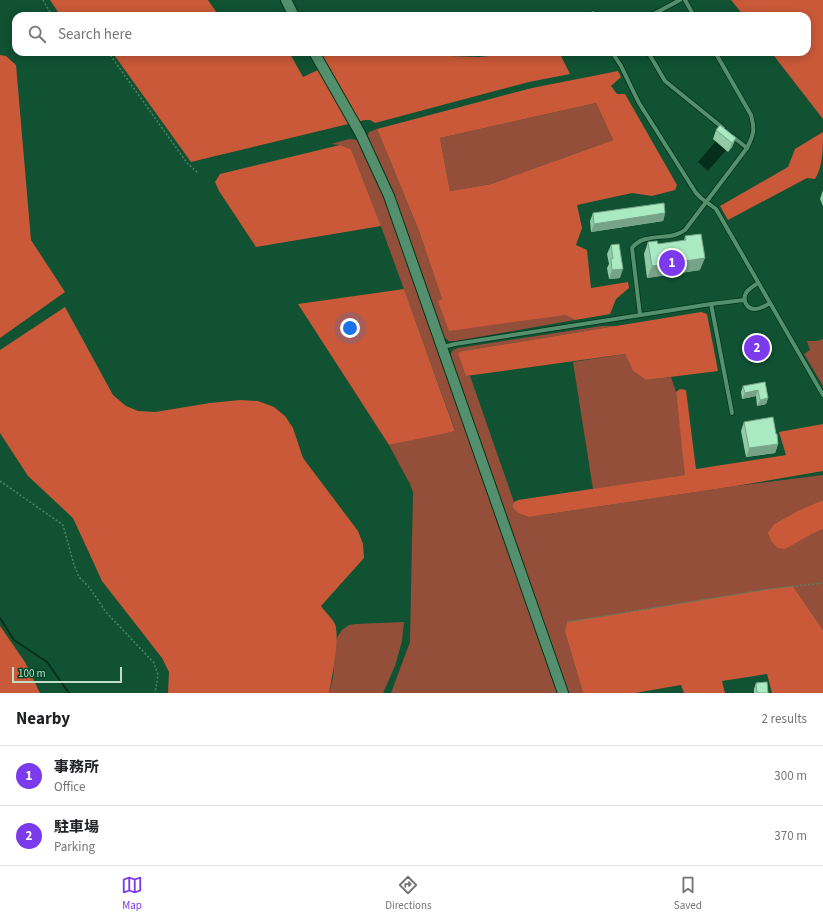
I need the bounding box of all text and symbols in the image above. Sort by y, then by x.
search box [12,12,811,56]
icon: search [26,23,48,45]
text: Search here [58,24,132,45]
pin: 1 [659,248,685,278]
your location [340,318,360,338]
pin: 2 [744,333,770,363]
scale bar [12,665,122,684]
text: 100 m [18,666,46,681]
text: Nearby [16,707,70,731]
text: 2 results [762,710,807,728]
text: 事務所 [54,757,99,778]
text: 1 [26,767,32,785]
text: 300 m [774,767,807,785]
text: Office [54,778,85,796]
text: 駐車場 [54,817,99,838]
text: 2 [26,827,32,845]
text: 370 m [774,827,807,845]
text: Parking [54,838,95,856]
tab: Map [121,874,143,913]
tab: Directions [385,874,432,913]
tab: Saved [674,874,702,913]

